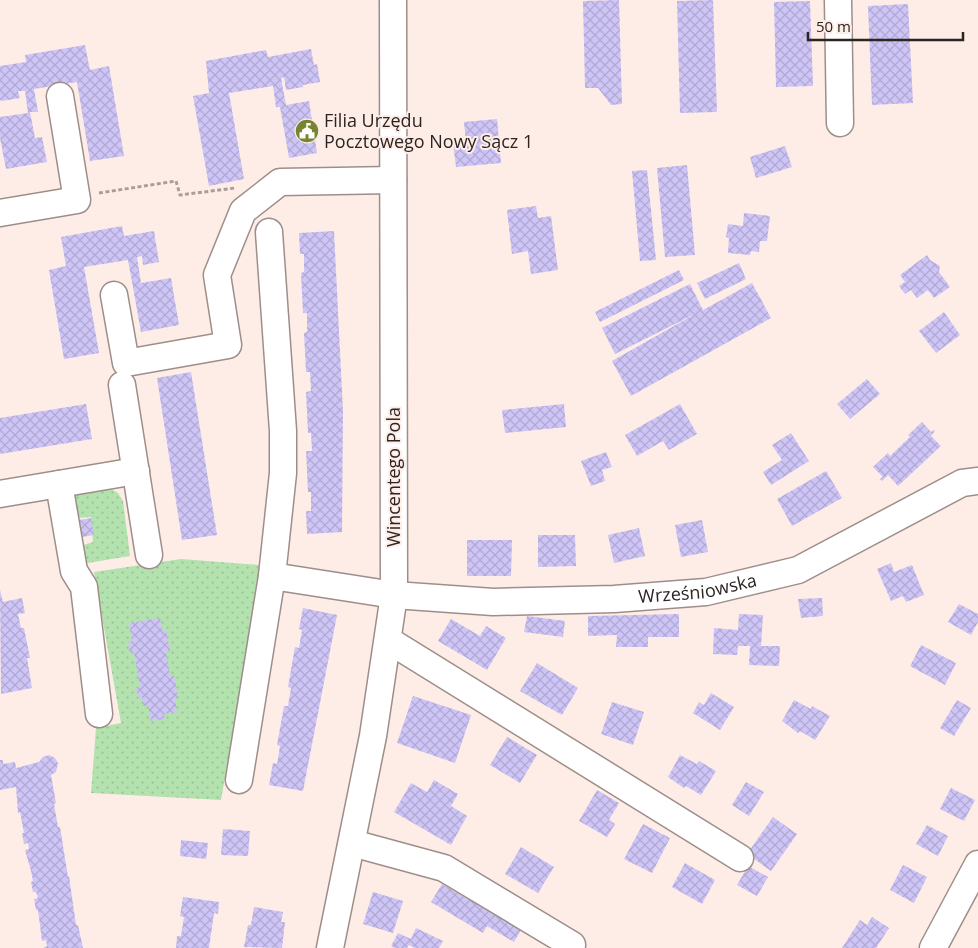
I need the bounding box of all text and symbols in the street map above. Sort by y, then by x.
scale bar [808,10,963,42]
text: 50 m [816,16,851,36]
place label: Filia Urzędu Pocztowego Nowy Sącz 1 [324,108,533,153]
public building icon: Filia Urzędu Pocztowego Nowy Sącz 1 [294,118,320,144]
street label: Wincentego Pola [381,407,405,547]
street label: Wrześniowska [637,567,759,608]

